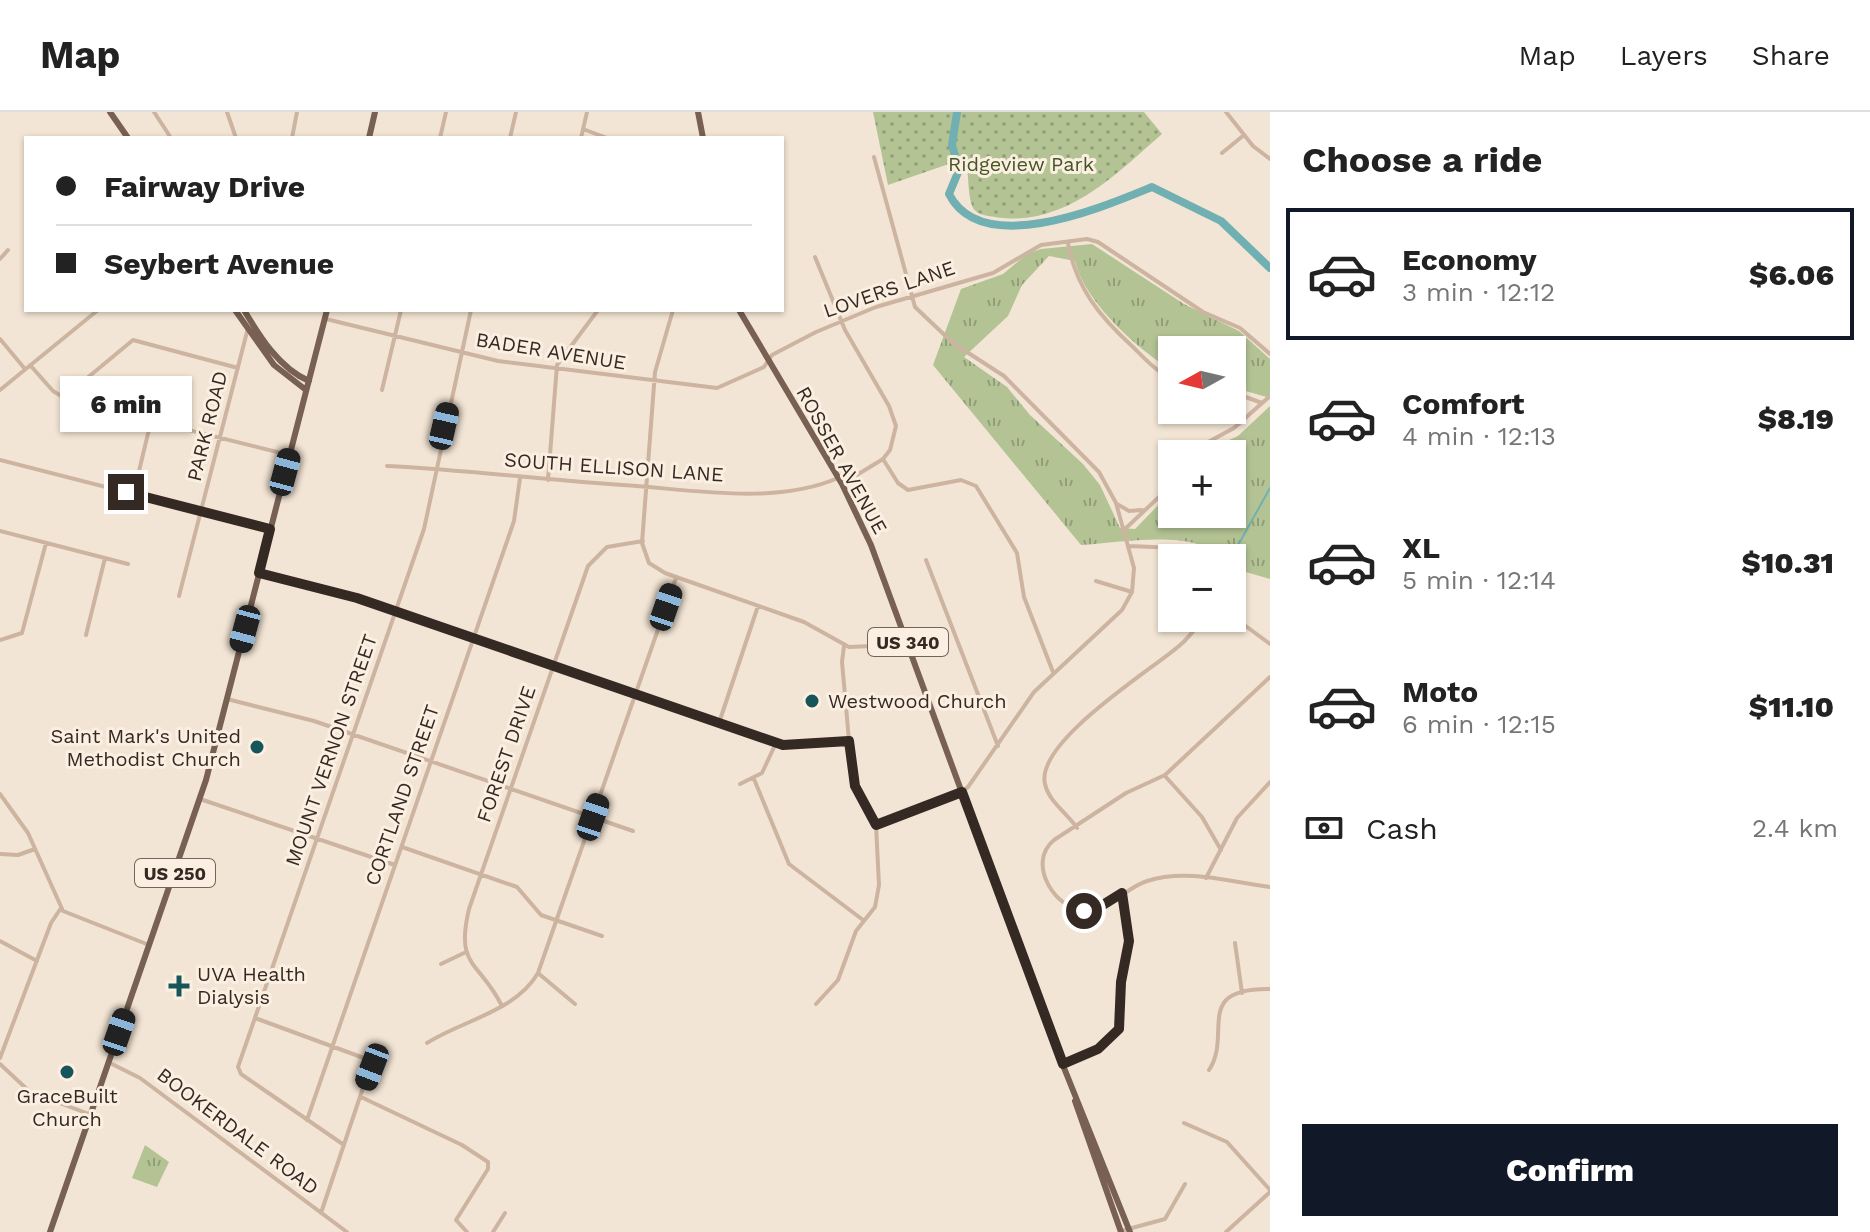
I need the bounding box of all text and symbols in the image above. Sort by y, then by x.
text: Map [40,33,120,77]
text: Map [1519,39,1576,72]
text: Layers [1620,39,1708,72]
text: Share [1752,39,1830,72]
text: Choose a ride [1302,139,1542,181]
park label: Ridgeview Park [948,152,1094,176]
text: Fairway Drive [104,169,305,204]
icon: car [1306,238,1378,310]
text: Economy [1402,242,1537,277]
text: Seybert Avenue [104,246,334,281]
street label: LOVERS LANE [820,255,958,323]
text: $6.06 [1749,257,1834,292]
text: 3 min · 12:12 [1402,277,1555,307]
street label: BADER AVENUE [474,327,628,375]
north arrow [1158,336,1246,424]
map controls [1158,336,1246,632]
street label: PARK ROAD [182,368,232,484]
callout: 6 min [60,376,192,432]
street label: ROSSER AVENUE [791,382,893,538]
icon: car [1306,382,1378,454]
text: Comfort [1402,386,1524,421]
text: 6 min [90,389,162,419]
car [427,400,461,452]
text: $8.19 [1758,401,1834,436]
text: 4 min · 12:13 [1402,421,1556,451]
button: + [1158,440,1246,528]
car [267,446,303,498]
street label: SOUTH ELLISON LANE [503,447,725,487]
route end [108,474,144,510]
icon: car [1306,526,1378,598]
text: XL [1402,530,1440,565]
button: − [1158,544,1246,632]
text: $10.31 [1742,545,1834,580]
text: 5 min · 12:14 [1402,565,1556,595]
car [647,580,685,634]
car [227,603,263,655]
road number: US 340 [868,628,948,656]
street label: MOUNT VERNON STREET [280,631,382,869]
icon: car [1306,670,1378,742]
text: Moto [1402,674,1478,709]
street label: FOREST DRIVE [471,683,541,825]
place label: Westwood Church [828,689,1007,713]
text: $11.10 [1749,689,1834,724]
marker: Westwood Church [803,692,821,710]
street label: CORTLAND STREET [360,701,444,889]
text: 6 min · 12:15 [1402,709,1556,739]
place label: Saint Mark's United Methodist Church [51,724,241,771]
marker: Saint Mark's United Methodist Church [248,738,266,756]
car [574,790,612,844]
icon: cash [1302,806,1346,850]
text: Cash [1366,811,1438,846]
text: 2.4 km [1752,813,1838,843]
road number: US 250 [135,859,215,887]
route start [1066,893,1102,929]
place label: UVA Health Dialysis [197,962,306,1009]
marker: UVA Health Dialysis [168,975,190,997]
car [100,1005,138,1059]
car [352,1040,392,1094]
street label: BOOKERDALE ROAD [152,1062,324,1200]
marker: GraceBuilt Church [58,1063,76,1081]
place label: GraceBuilt Church [16,1084,118,1131]
button: Confirm [1302,1124,1838,1216]

